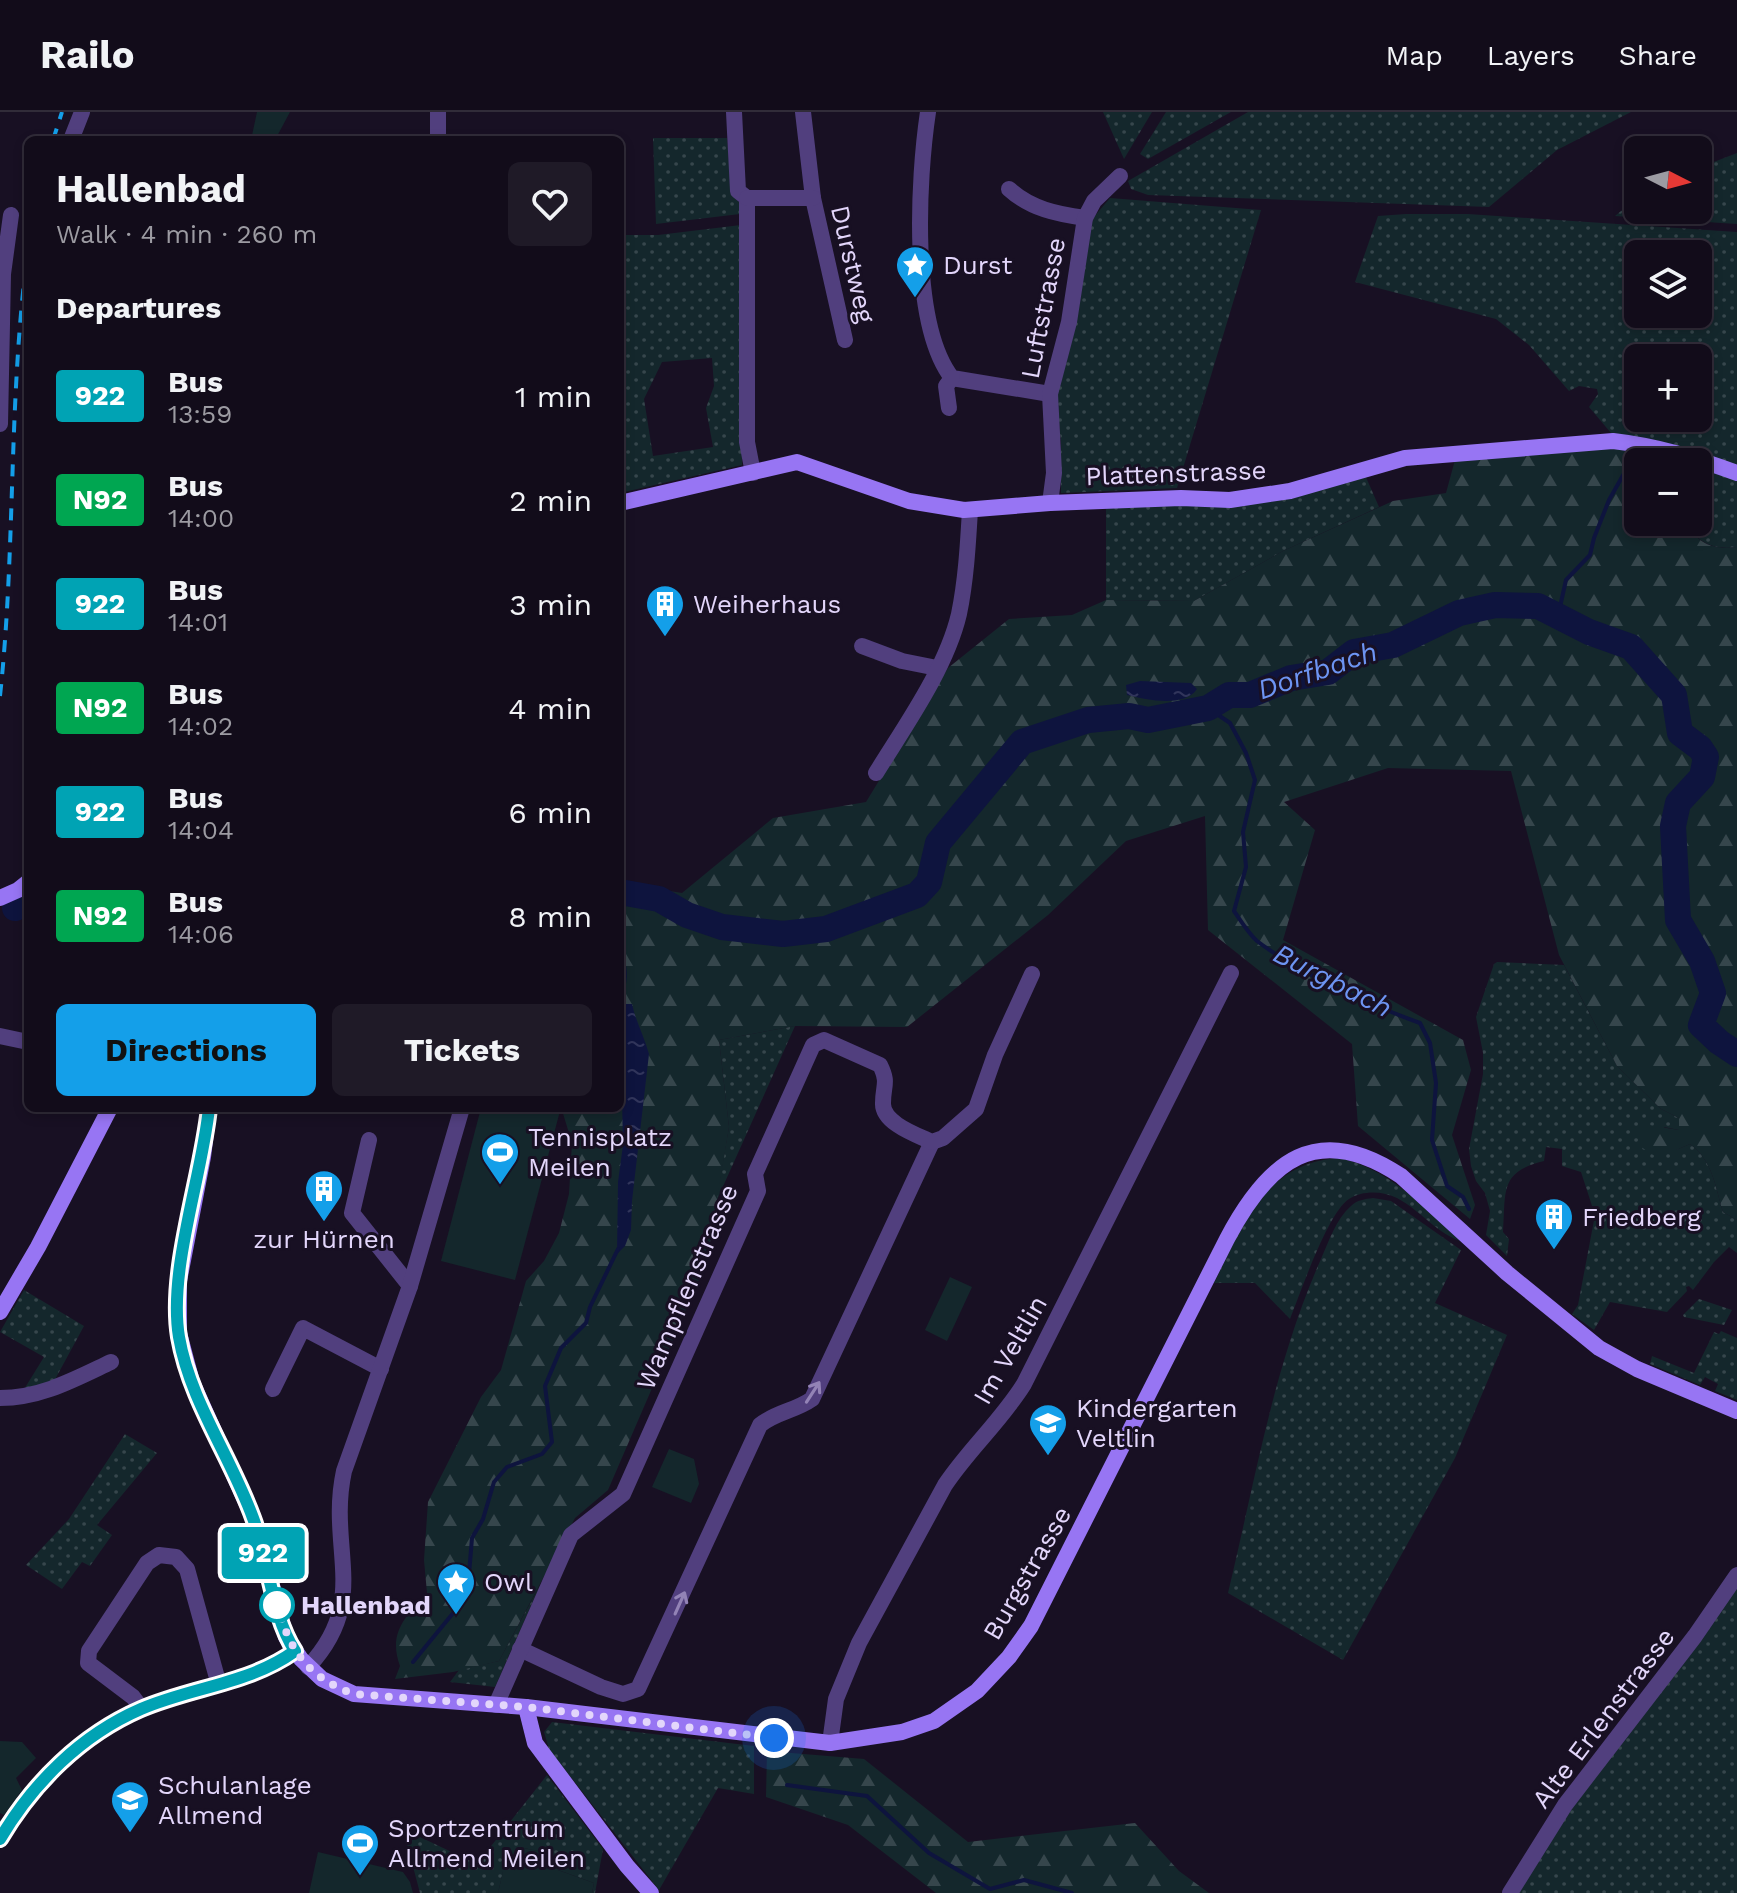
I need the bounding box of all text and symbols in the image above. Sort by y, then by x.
text: Railo [40,33,134,77]
text: Map [1386,39,1443,72]
text: Layers [1487,39,1575,72]
text: Share [1619,39,1697,72]
north arrow [1624,136,1712,224]
map controls [1624,136,1712,536]
button: heart [508,162,592,246]
text: Hallenbad [56,167,246,211]
street label: Durstweg [825,202,881,326]
text: Walk · 4 min · 260 m [56,219,317,249]
street label: Luftstrasse [1015,235,1071,381]
button: layers [1624,240,1712,328]
place icon: Durst [894,244,936,299]
place label: Durst [943,250,1013,280]
text: Departures [56,290,221,325]
button: + [1624,344,1712,432]
text: Bus [168,364,223,399]
text: 922 [75,379,125,412]
text: 1 min [515,379,592,414]
text: 13:59 [168,399,232,429]
button: − [1624,448,1712,536]
street label: Plattenstrasse [1085,455,1267,491]
text: Bus [168,468,223,503]
text: N92 [73,483,127,516]
text: 2 min [509,483,592,518]
text: 14:00 [168,503,234,533]
text: Bus [168,572,223,607]
building icon: Weiherhaus [644,583,686,638]
text: 922 [75,587,125,620]
text: 3 min [509,587,592,622]
place label: Weiherhaus [693,589,841,619]
text: 14:01 [168,607,228,637]
water label: Dorfbach [1253,635,1381,706]
text: Bus [168,676,223,711]
text: N92 [73,691,127,724]
text: 4 min [508,691,592,726]
text: 14:02 [168,711,233,741]
text: Bus [168,780,223,815]
text: 922 [75,795,125,828]
text: 6 min [508,795,592,830]
text: 14:04 [168,815,234,845]
text: Bus [168,884,223,919]
text: N92 [73,899,127,932]
text: 8 min [508,899,592,934]
text: 14:06 [168,919,234,949]
water label: Burgbach [1268,937,1398,1024]
button: Directions [56,1004,316,1096]
button: Tickets [332,1004,592,1096]
place label: Tennisplatz Meilen [528,1122,672,1182]
sports icon: Tennisplatz Meilen [479,1131,521,1186]
building icon: zur Hürnen [303,1168,345,1223]
street label: Wampflenstrasse [630,1180,744,1394]
building icon: Friedberg [1533,1196,1575,1251]
place label: Friedberg [1582,1202,1701,1232]
place label: zur Hürnen [253,1224,395,1254]
street label: Im Veltlin [967,1290,1053,1410]
one-way arrow [804,1382,821,1404]
place label: Kindergarten Veltlin [1076,1393,1238,1453]
school or university icon: Kindergarten Veltlin [1027,1402,1069,1457]
street label: Burgstrasse [977,1501,1077,1645]
line badge: 922 [217,1527,309,1579]
text: 922 [238,1536,288,1569]
place icon: Owl [435,1561,477,1616]
place label: Owl [484,1567,533,1597]
marker: Hallenbad [260,1588,294,1622]
place label: Hallenbad [301,1590,431,1620]
one-way arrow [673,1591,688,1615]
street label: Alte Erlenstrasse [1526,1622,1680,1814]
your location [754,1718,794,1758]
place label: Schulanlage Allmend [158,1770,312,1830]
school or university icon: Schulanlage Allmend [109,1779,151,1834]
place label: Sportzentrum Allmend Meilen [388,1813,585,1873]
sports icon: Sportzentrum Allmend Meilen [339,1822,381,1877]

